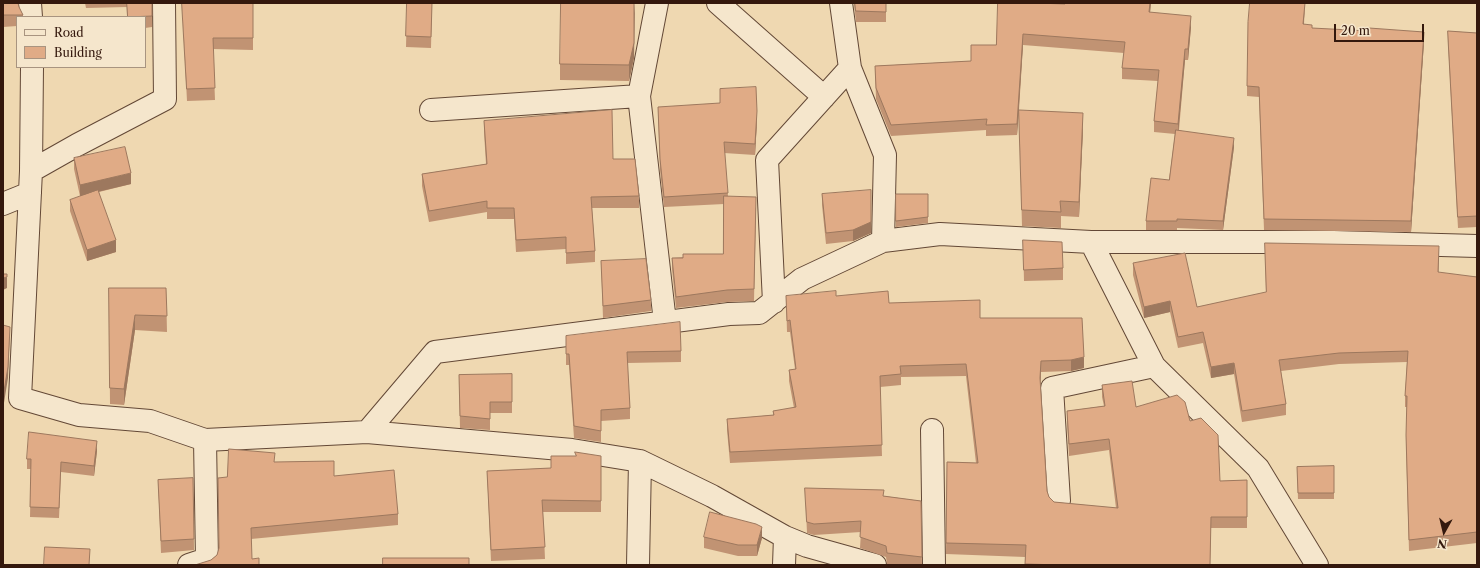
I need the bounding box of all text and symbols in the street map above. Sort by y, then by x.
legend [16,16,146,68]
scale bar [1336,16,1426,42]
text: 20 m [1341,23,1370,38]
text: Road [54,25,84,40]
text: Building [54,45,102,60]
north arrow [1424,512,1464,552]
text: N [1437,536,1448,551]

